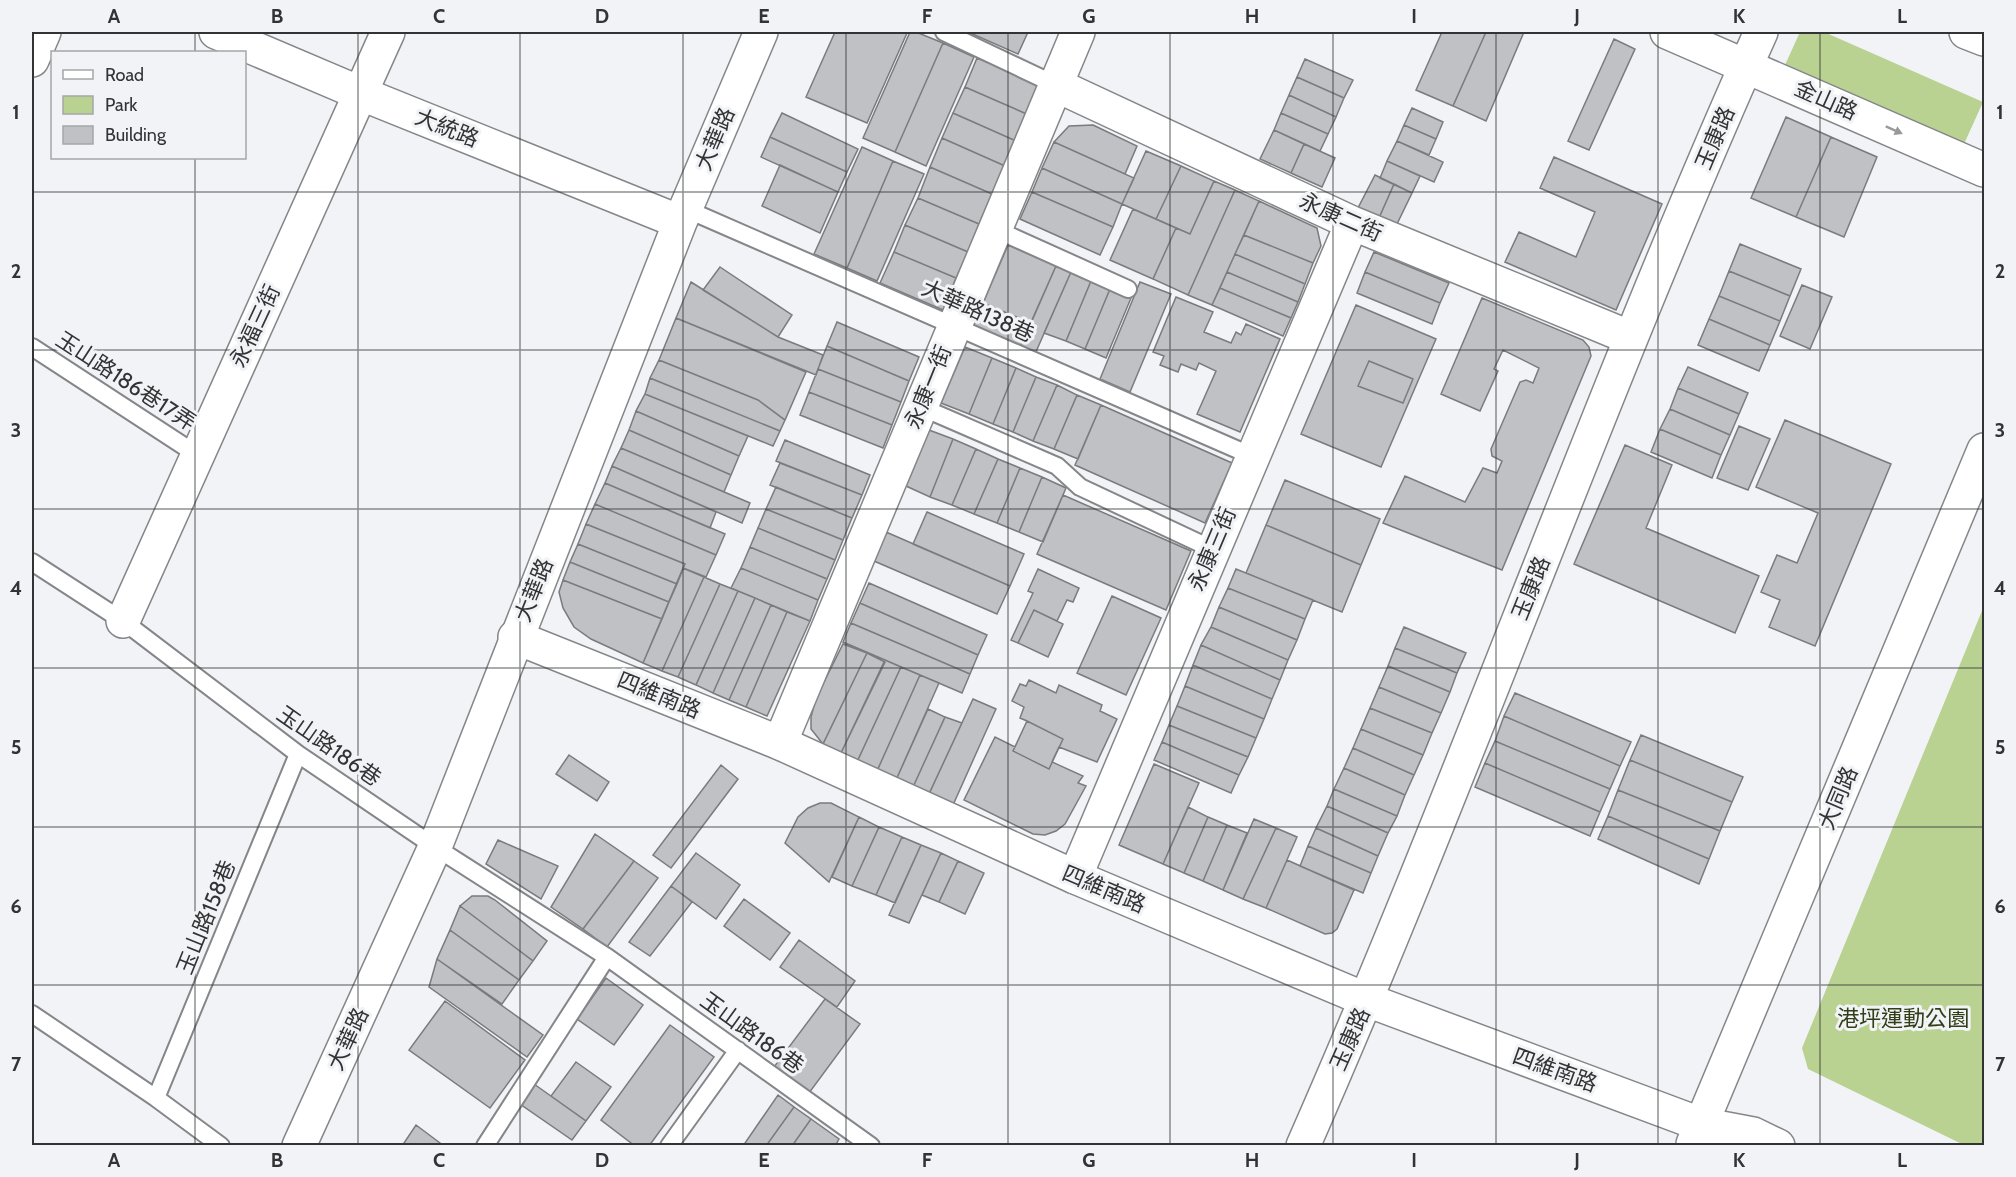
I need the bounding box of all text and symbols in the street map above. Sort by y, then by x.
text: A [108,4,121,28]
text: B [271,4,283,28]
text: C [433,4,445,28]
text: D [595,4,609,28]
text: E [758,4,770,28]
text: F [922,4,933,28]
text: G [1082,4,1096,28]
text: H [1245,4,1259,28]
text: I [1411,4,1417,28]
text: J [1573,4,1580,28]
text: K [1733,4,1746,28]
text: L [1897,4,1907,28]
legend [51,51,246,159]
text: Road [105,64,144,86]
street label: 金山路 [1790,74,1862,126]
text: Park [105,94,138,116]
text: 1 [12,100,20,124]
text: 1 [1996,100,2004,124]
street label: 玉康路 [1690,102,1740,174]
street label: 大統路 [411,103,483,153]
street label: 大華路 [690,103,740,175]
text: Building [105,124,167,146]
one-way arrow [1886,125,1904,135]
street label: 永康二街 [1295,187,1387,247]
text: 2 [11,259,21,283]
text: 2 [1995,259,2005,283]
street label: 大華路138巷 [918,274,1038,348]
street label: 永福三街 [224,280,286,372]
street label: 玉山路186巷17弄 [51,326,201,436]
street label: 永康一街 [899,341,957,433]
text: 3 [11,418,21,442]
text: 3 [1995,418,2005,442]
street label: 永康三街 [1182,503,1242,595]
street label: 玉康路 [1506,552,1556,624]
street label: 大華路 [509,554,559,626]
text: 4 [10,576,22,600]
text: 4 [1994,576,2006,600]
street label: 四維南路 [613,666,705,724]
street label: 玉山路186巷 [272,700,386,792]
text: 5 [11,735,21,759]
text: 5 [1995,735,2005,759]
street label: 大同路 [1813,762,1863,834]
street label: 玉山路158巷 [171,856,241,978]
street label: 四維南路 [1058,859,1150,919]
text: 6 [10,894,22,918]
text: 6 [1994,894,2006,918]
street label: 玉山路186巷 [695,987,809,1079]
street label: 大華路 [322,1003,374,1075]
street label: 玉康路 [1324,1003,1376,1075]
park label: 港坪運動公園 [1837,1005,1969,1032]
street label: 四維南路 [1509,1042,1601,1098]
text: 7 [11,1052,22,1076]
text: 7 [1995,1052,2006,1076]
text: A [108,1148,121,1172]
text: B [271,1148,283,1172]
text: C [433,1148,445,1172]
text: D [595,1148,609,1172]
text: E [758,1148,770,1172]
text: F [922,1148,933,1172]
text: G [1082,1148,1096,1172]
text: H [1245,1148,1259,1172]
text: I [1411,1148,1417,1172]
text: J [1573,1148,1580,1172]
text: K [1733,1148,1746,1172]
text: L [1897,1148,1907,1172]

